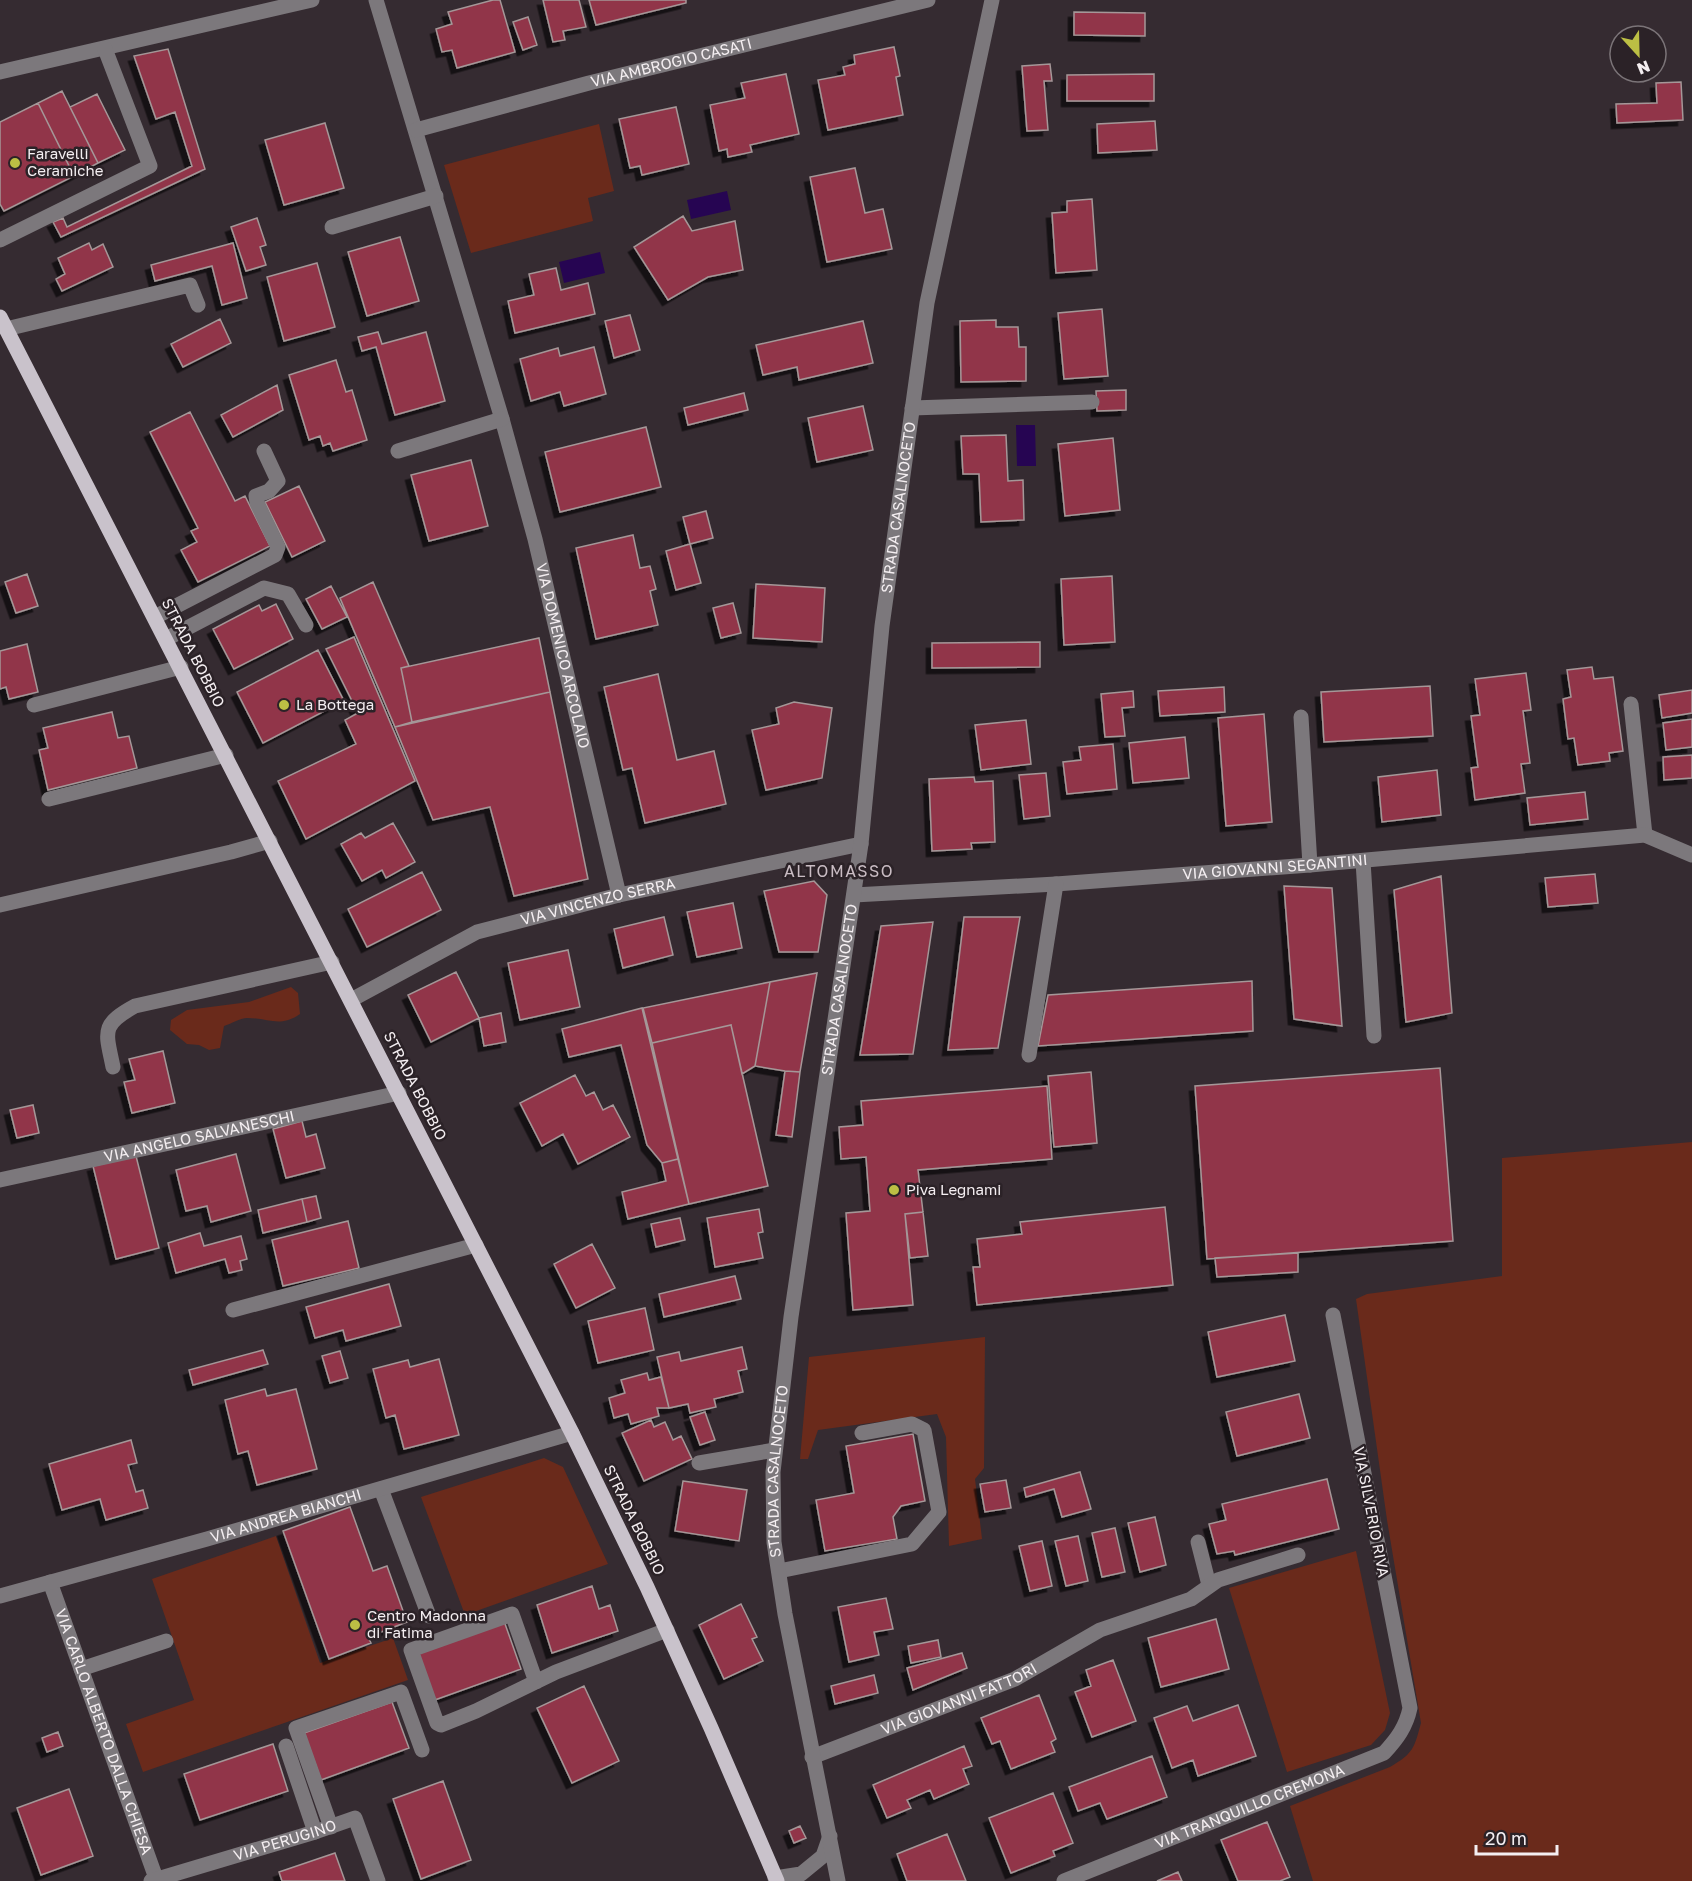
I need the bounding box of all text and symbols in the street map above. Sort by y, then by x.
north arrow [1608,24,1668,84]
street label: VIA AMBROGIO CASATI [589,33,753,90]
text: N [1634,56,1653,79]
place label: Faravelli Ceramiche [27,144,104,179]
marker: Faravelli Ceramiche [8,156,22,170]
street label: STRADA CASALNOCETO [877,420,918,594]
street label: VIA DOMENICO ARCOLAIO [533,561,594,750]
street label: STRADA BOBBIO [159,595,229,710]
place label: La Bottega [296,695,374,713]
marker: La Bottega [277,698,291,712]
street label: VIA GIOVANNI SEGANTINI [1182,850,1368,883]
district label: ALTOMASSO [784,861,894,881]
street label: VIA VINCENZO SERRA [519,873,677,928]
street label: STRADA CASALNOCETO [817,903,860,1076]
street label: STRADA BOBBIO [381,1028,451,1143]
street label: VIA ANGELO SALVANESCHI [102,1106,296,1165]
place label: Piva Legnami [906,1180,1001,1198]
marker: Piva Legnami [887,1183,901,1197]
street label: STRADA CASALNOCETO [763,1384,791,1559]
street label: VIA SILVERIO RIVA [1351,1445,1393,1579]
street label: STRADA BOBBIO [601,1462,669,1577]
street label: VIA ANDREA BIANCHI [208,1485,363,1546]
street label: VIA CARLO ALBERTO DALLA CHIESA [52,1606,157,1857]
place label: Centro Madonna di Fatima [367,1606,486,1641]
marker: Centro Madonna di Fatima [348,1618,362,1632]
street label: VIA GIOVANNI FATTORI [878,1658,1040,1738]
street label: VIA TRANQUILLO CREMONA [1152,1760,1347,1852]
street label: VIA PERUGINO [231,1815,338,1864]
scale bar [1476,1818,1557,1856]
text: 20 m [1485,1827,1527,1849]

